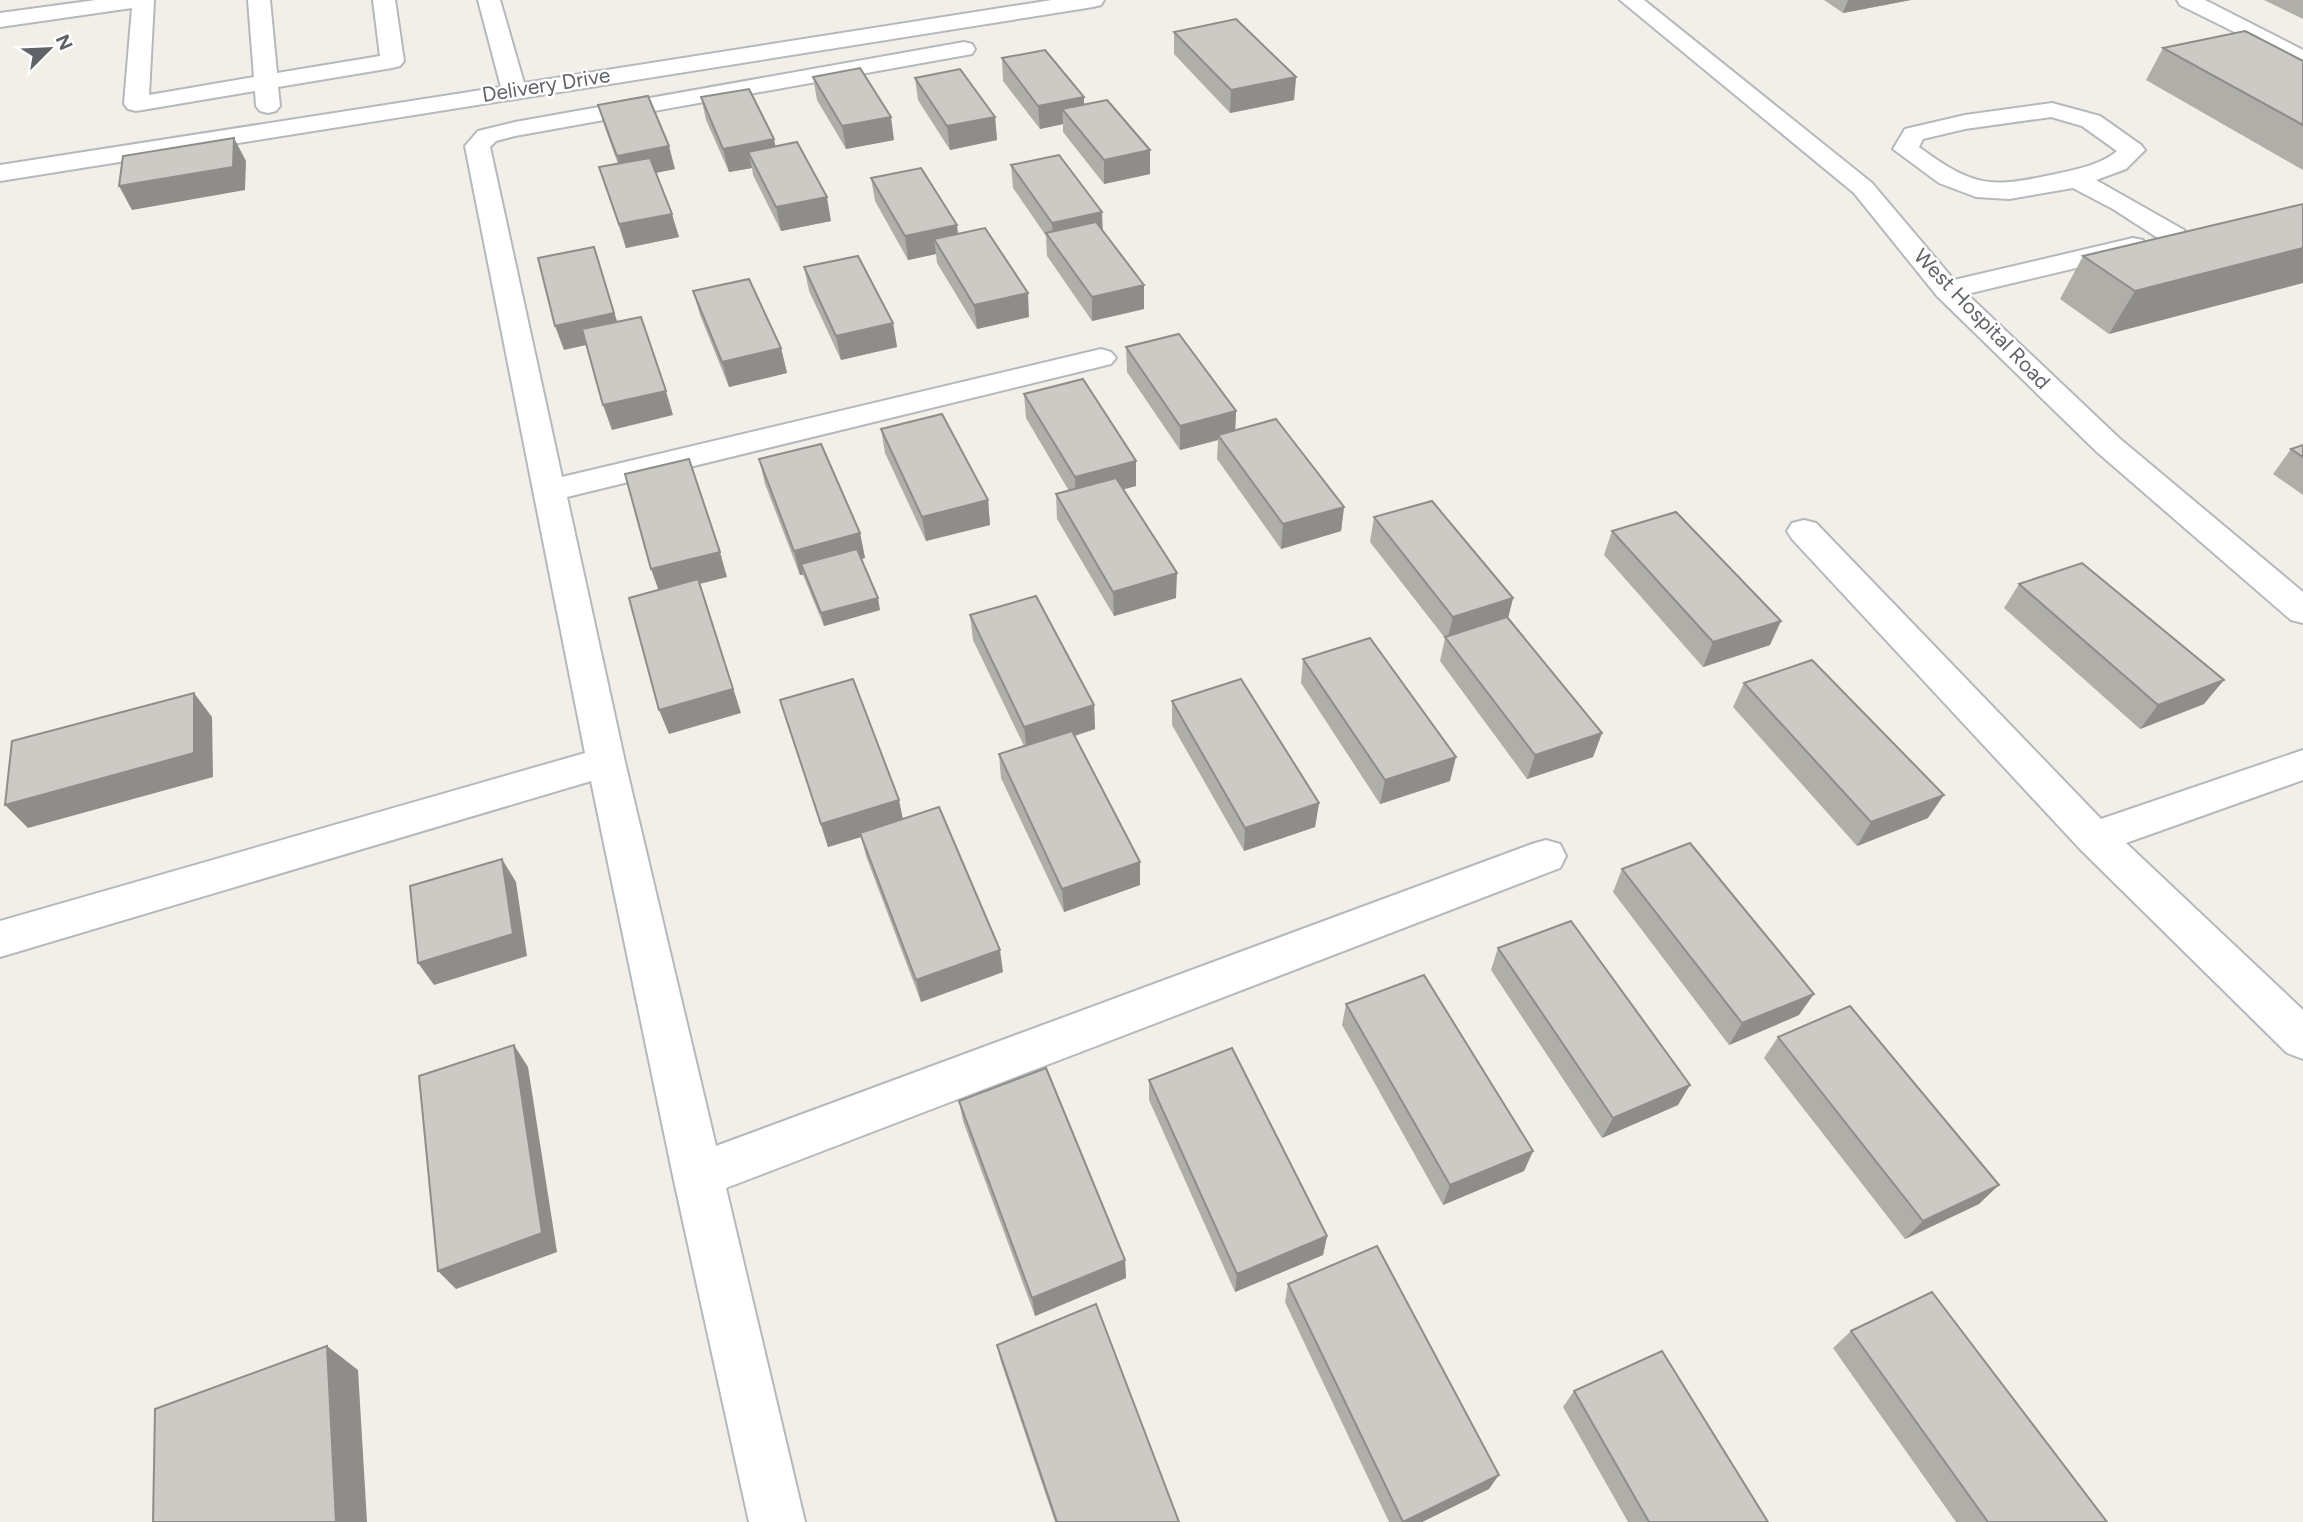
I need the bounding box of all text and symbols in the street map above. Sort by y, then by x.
north arrow [14,14,84,84]
text: N [51,31,78,54]
street label: Delivery Drive [480,62,612,107]
street label: West Hospital Road [1909,243,2056,394]

